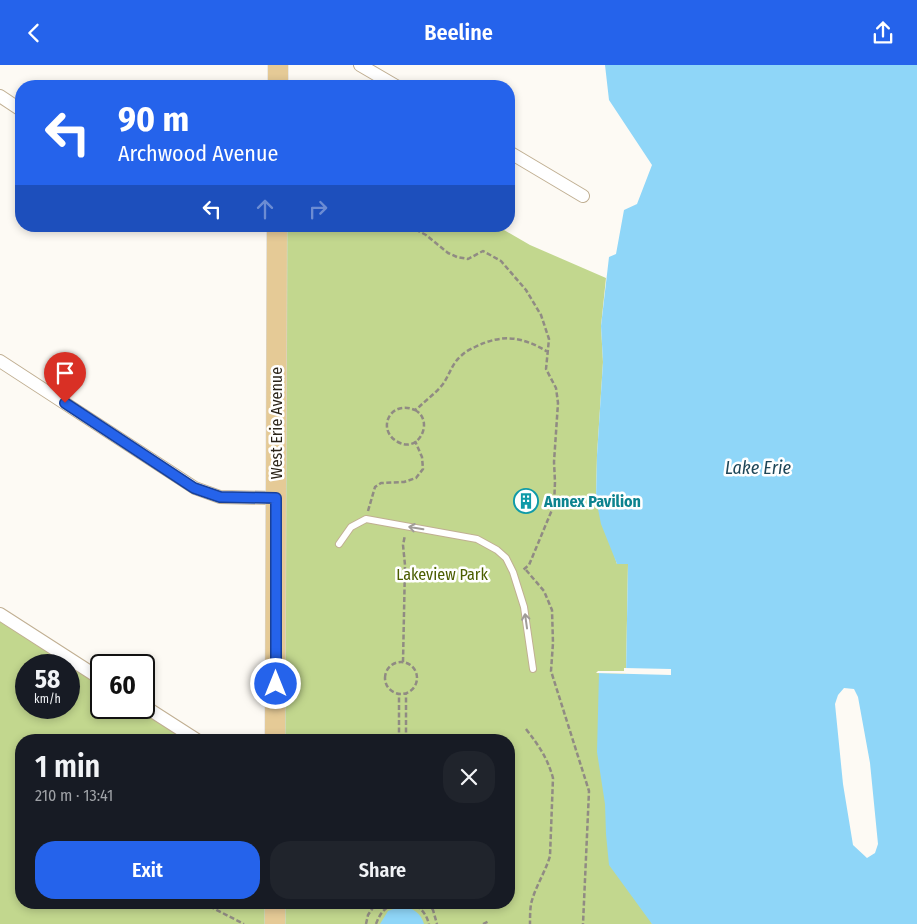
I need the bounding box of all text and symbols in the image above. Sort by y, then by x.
icon: back [20,19,48,47]
text: Beeline [424,19,493,46]
icon: share [869,19,897,47]
text: 90 m [118,98,189,140]
icon: left [35,100,100,165]
text: Archwood Avenue [118,140,278,167]
icon: left [198,195,226,223]
icon: ahead [251,195,279,223]
icon: right [304,195,332,223]
pin [44,352,86,403]
icon: arrive [51,359,79,387]
street label: West Erie Avenue [267,367,286,479]
water label: Lake Erie [725,457,792,479]
building icon: Annex Pavilion [513,488,539,514]
place label: Annex Pavilion [543,492,641,511]
one-way arrow [409,523,425,533]
park label: Lakeview Park [396,565,488,584]
one-way arrow [520,613,530,629]
speed limit sign: 60 [90,654,155,719]
position arrow [249,657,301,709]
text: 58 [35,665,60,695]
text: km/h [34,692,61,706]
text: 1 min [35,749,100,785]
button: close [443,751,495,803]
text: 210 m · 13:41 [35,786,113,805]
button: Exit [35,841,260,899]
button: Share [270,841,495,899]

